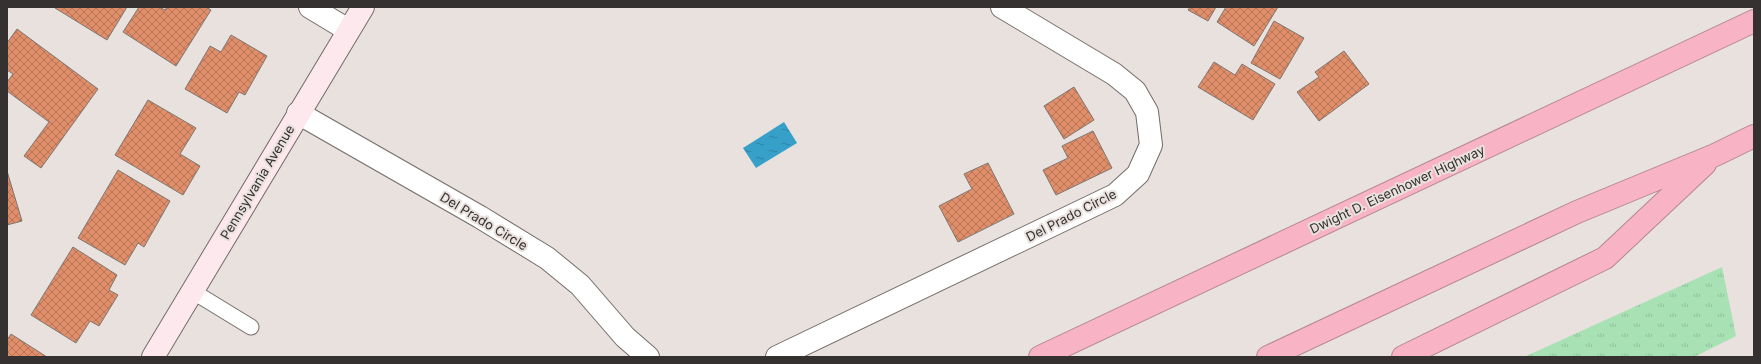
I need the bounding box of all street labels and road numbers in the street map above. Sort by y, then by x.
street label: Pennsylvania Avenue [217,122,297,242]
street label: Dwight D. Eisenhower Highway [1307,141,1487,237]
street label: Del Prado Circle [1023,185,1119,245]
street label: Del Prado Circle [437,189,531,253]

